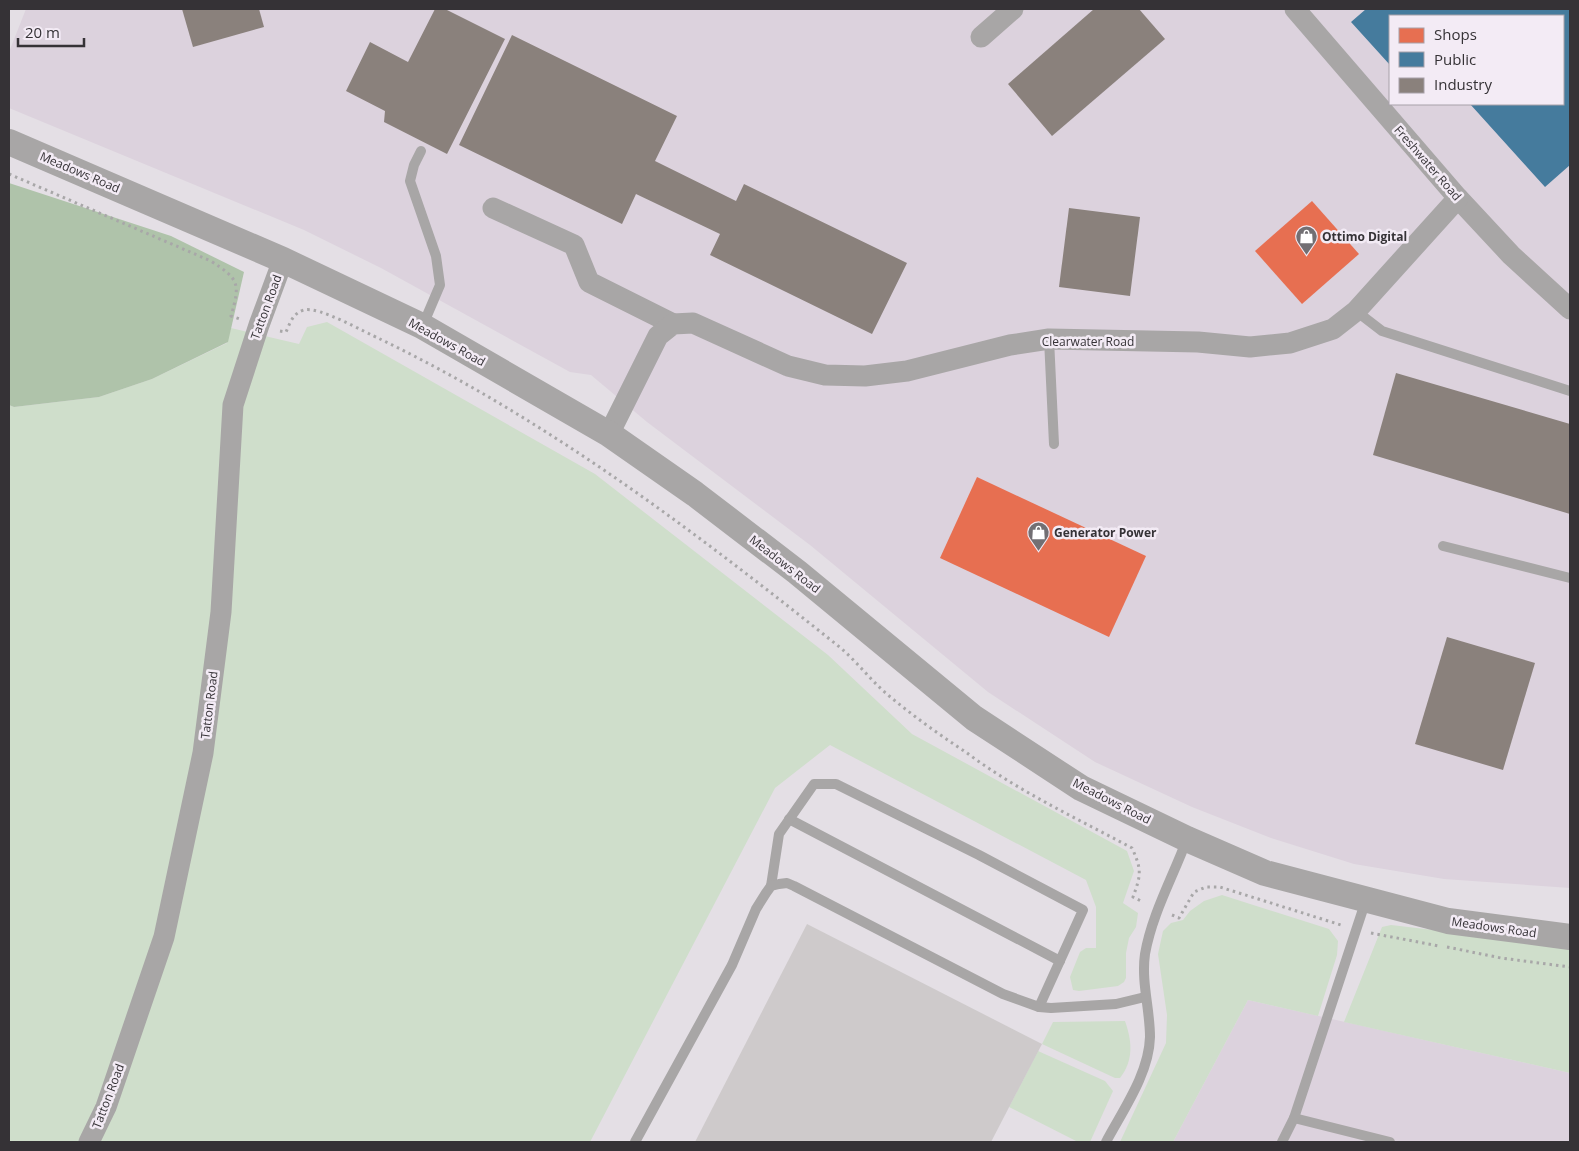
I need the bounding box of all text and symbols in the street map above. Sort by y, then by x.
scale bar [18,15,84,47]
legend [1389,15,1564,105]
text: 20 m [25,22,60,42]
text: Shops [1434,24,1477,44]
text: Public [1434,49,1476,69]
text: Industry [1434,74,1492,94]
street label: Freshwater Road [1391,122,1465,204]
street label: Meadows Road [37,147,123,197]
shop icon: Ottimo Digital [1294,224,1318,255]
place label: Ottimo Digital [1322,228,1407,245]
street label: Tatton Road [246,272,286,342]
street label: Meadows Road [405,314,489,370]
street label: Clearwater Road [1042,333,1134,350]
shop icon: Generator Power [1026,520,1050,551]
place label: Generator Power [1054,524,1157,541]
street label: Meadows Road [746,531,824,597]
street label: Tatton Road [196,670,222,740]
street label: Meadows Road [1070,774,1154,828]
street label: Meadows Road [1450,913,1538,941]
street label: Tatton Road [88,1061,128,1131]

